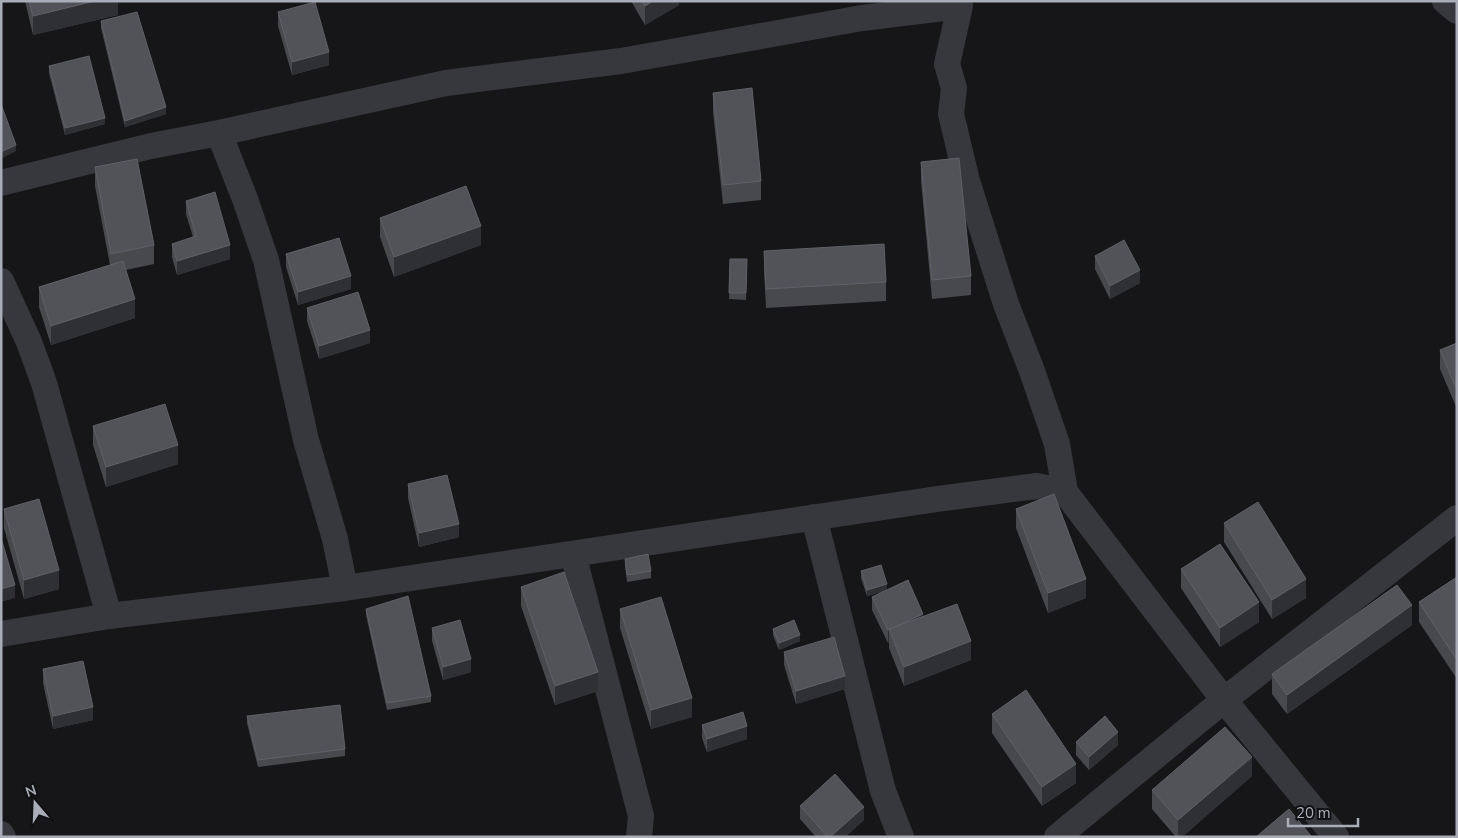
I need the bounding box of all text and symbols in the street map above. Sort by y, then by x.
north arrow [10,778,60,828]
text: N [23,780,39,802]
scale bar [1288,796,1358,828]
text: 20 m [1296,803,1331,823]

